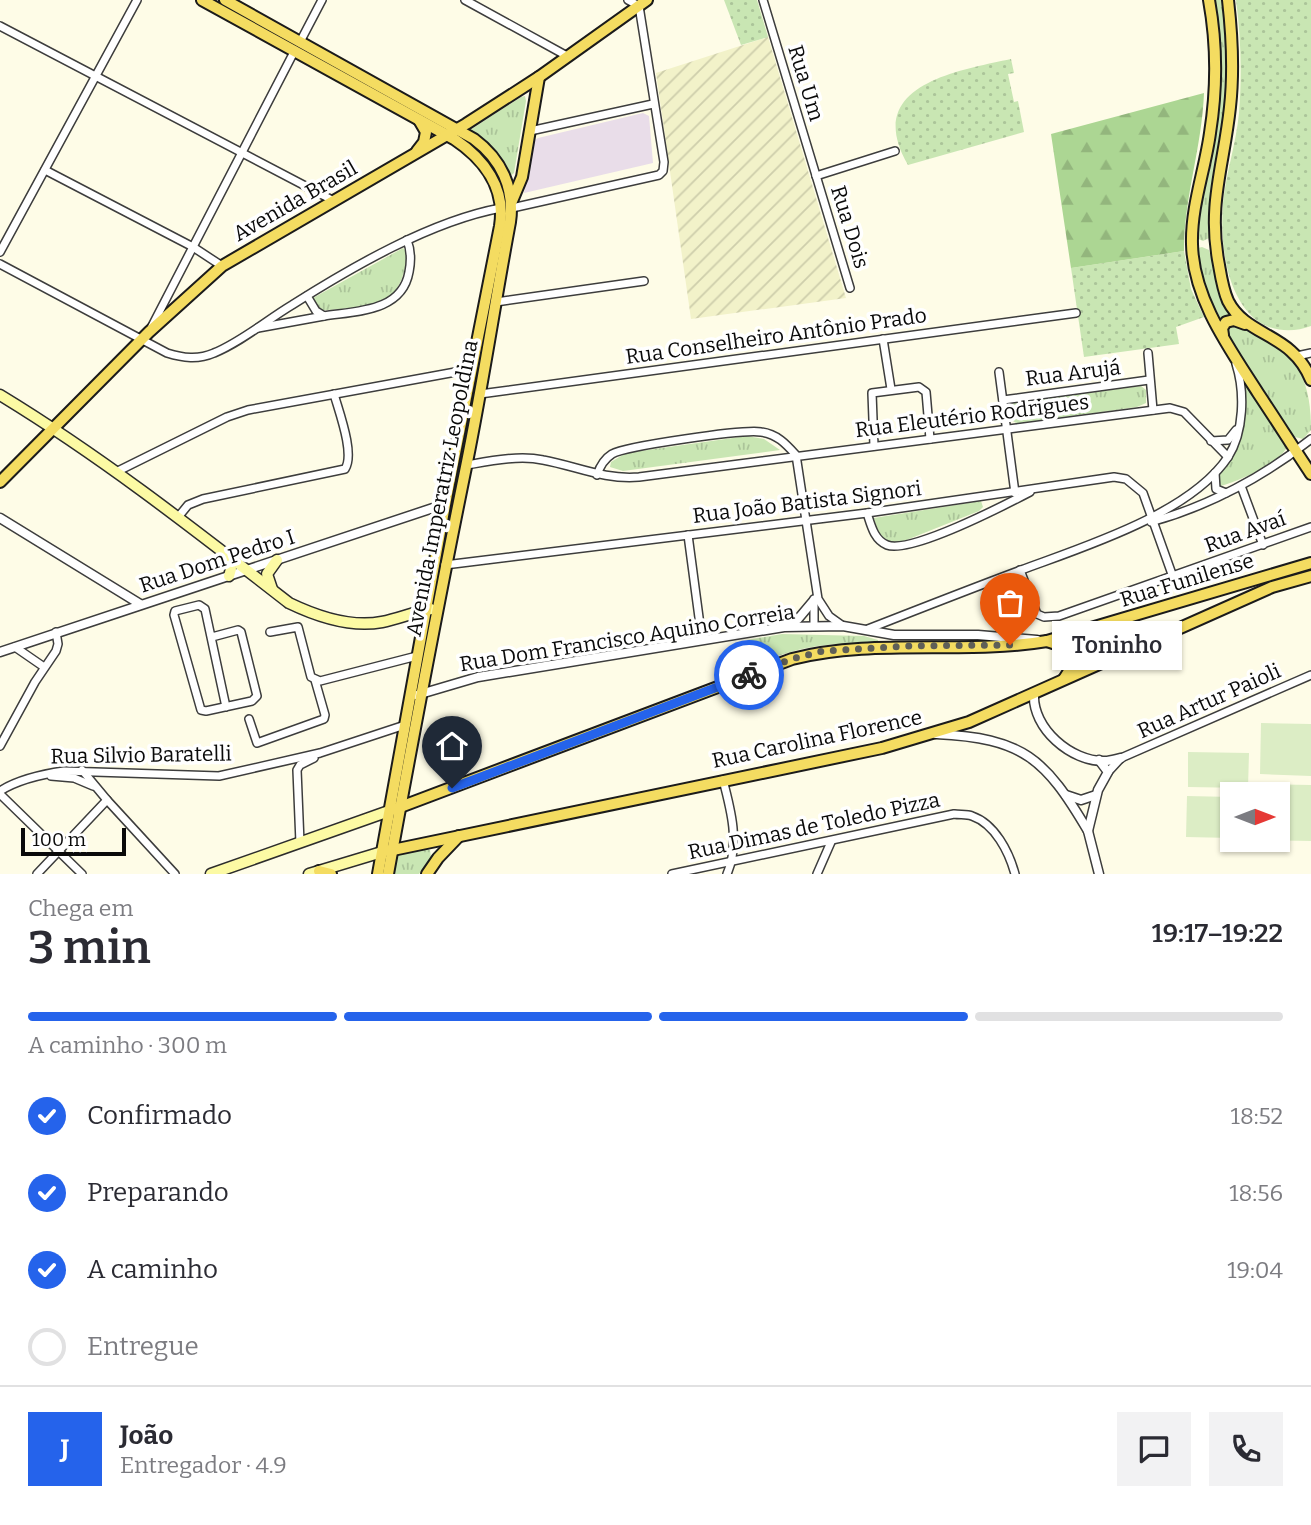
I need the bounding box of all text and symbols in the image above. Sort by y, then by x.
street label: Rua Um [782,42,830,124]
street label: Avenida Brasil [228,155,362,247]
street label: Rua Dois [825,182,875,272]
street label: Rua Conselheiro Antônio Prado [624,302,928,370]
street label: Avenida Imperatriz Leopoldina [401,337,484,638]
street label: Rua Arujá [1024,354,1123,392]
street label: Rua Eleutério Rodrigues [854,389,1090,443]
street label: Rua João Batista Signori [691,475,923,529]
street label: Rua Avaí [1201,505,1290,559]
street label: Rua Dom Pedro I [136,524,298,598]
street label: Rua Funilense [1117,547,1257,613]
pin [980,573,1040,645]
icon: bag [991,584,1029,622]
street label: Rua Dom Francisco Aquino Correia [458,599,797,677]
callout: Toninho [1052,620,1182,670]
text: Toninho [1072,631,1162,659]
courier [714,640,784,710]
icon: bike [730,656,768,694]
street label: Rua Artur Paioli [1133,658,1285,744]
street label: Rua Carolina Florence [710,704,924,774]
pin [422,716,482,788]
icon: home [433,727,471,765]
street label: Rua Silvio Baratelli [50,740,232,770]
north arrow [1220,782,1290,852]
map controls [1220,782,1290,852]
street label: Rua Dimas de Toledo Pizza [686,786,943,865]
scale bar [21,825,126,857]
text: 100 m [32,828,86,851]
text: Chega em [28,894,133,922]
text: 19:17–19:22 [1152,918,1283,949]
text: 3 min [28,920,151,975]
text: A caminho · 300 m [28,1031,227,1059]
icon: check [28,1097,66,1135]
text: Confirmado [87,1100,232,1131]
text: 18:52 [1231,1102,1283,1130]
icon: check [28,1174,66,1212]
text: Preparando [87,1177,229,1208]
text: 18:56 [1229,1179,1283,1207]
icon: check [28,1251,66,1289]
text: A caminho [87,1254,218,1285]
text: 19:04 [1227,1256,1283,1284]
text: Entregue [87,1331,199,1362]
button: chat [1117,1412,1191,1486]
button: phone [1209,1412,1283,1486]
text: João [120,1420,173,1451]
text: J [61,1434,69,1465]
text: Entregador · 4.9 [120,1451,287,1479]

